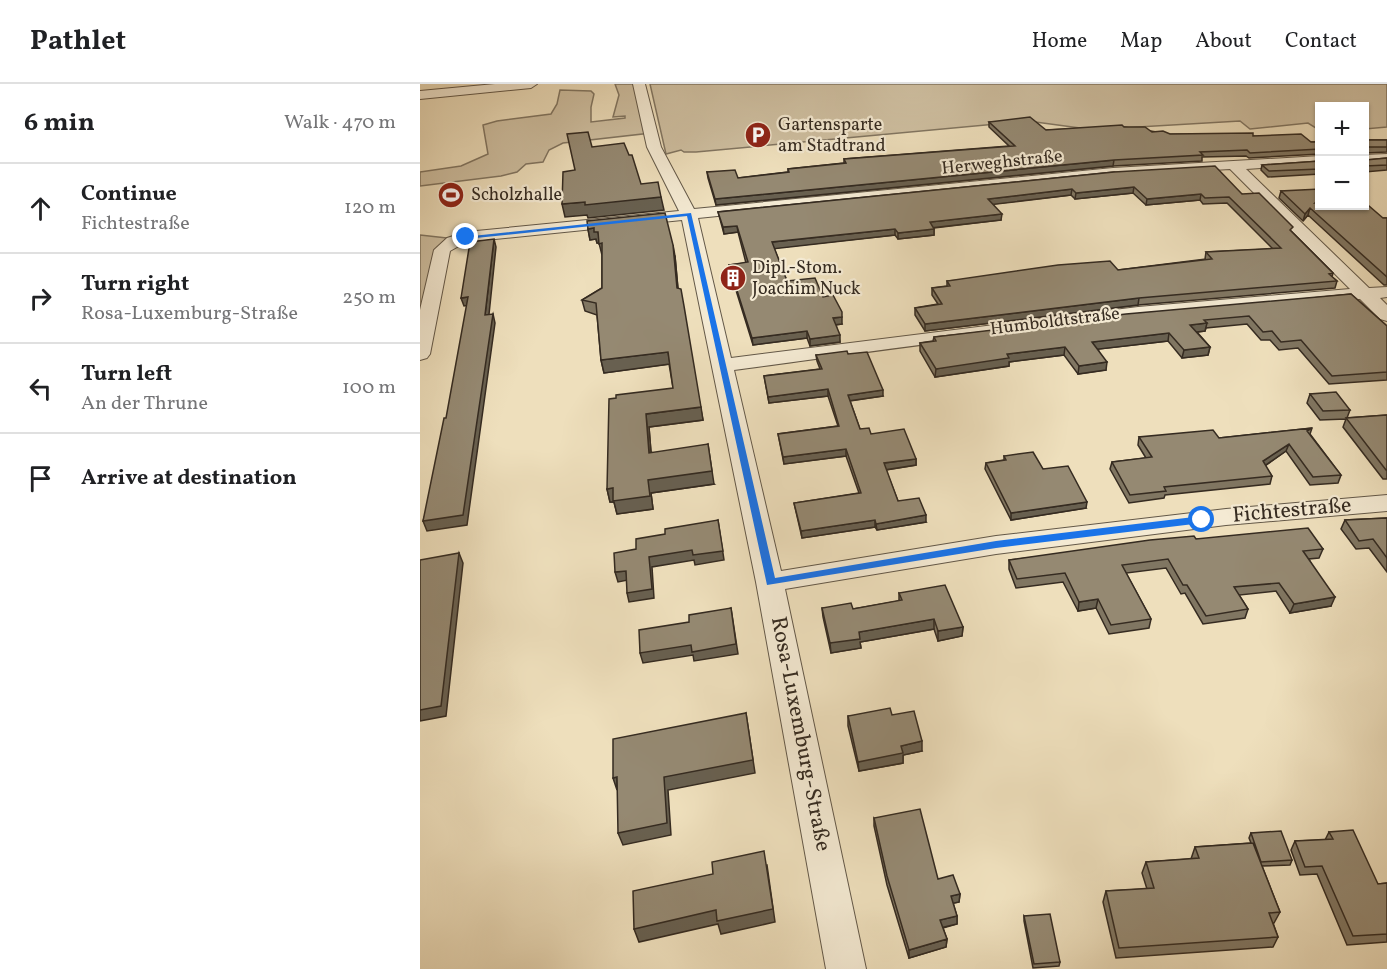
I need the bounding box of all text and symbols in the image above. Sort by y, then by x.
text: Pathlet [30,22,126,61]
text: Home [1032,27,1087,56]
text: Map [1120,27,1162,56]
text: About [1195,27,1252,56]
text: Contact [1285,27,1357,56]
map controls [1315,102,1369,210]
button: + [1315,102,1369,156]
text: 6 min [24,105,95,141]
text: Walk · 470 m [284,109,396,137]
place label: Gartensparte am Stadtrand [778,113,886,159]
parking icon: Gartensparte am Stadtrand [743,120,773,150]
street label: Herweghstraße [940,144,1064,182]
button: − [1315,156,1369,210]
text: Continue [81,179,177,210]
sports icon: Scholzhalle [436,180,466,210]
place label: Scholzhalle [471,183,562,208]
icon: ahead [24,192,57,225]
text: 120 m [344,194,396,222]
text: Fichtestraße [81,210,190,238]
route end [452,223,478,249]
place label: Dipl.-Stom. Joachim Nuck [752,256,861,302]
building icon: Dipl.-Stom. Joachim Nuck [718,263,748,293]
text: Turn right [81,269,189,300]
icon: right [24,282,57,315]
text: 250 m [342,284,396,312]
text: Rosa-Luxemburg-Straße [81,300,298,328]
street label: Humboldtstraße [989,302,1121,342]
text: Turn left [81,359,172,390]
icon: left [24,372,57,405]
text: 100 m [342,374,396,402]
text: An der Thrune [81,390,208,418]
icon: arrive [24,462,57,495]
text: Arrive at destination [81,463,297,494]
street label: Fichtestraße [1231,490,1353,532]
route start [1188,506,1214,532]
street label: Rosa-Luxemburg-Straße [762,614,838,854]

